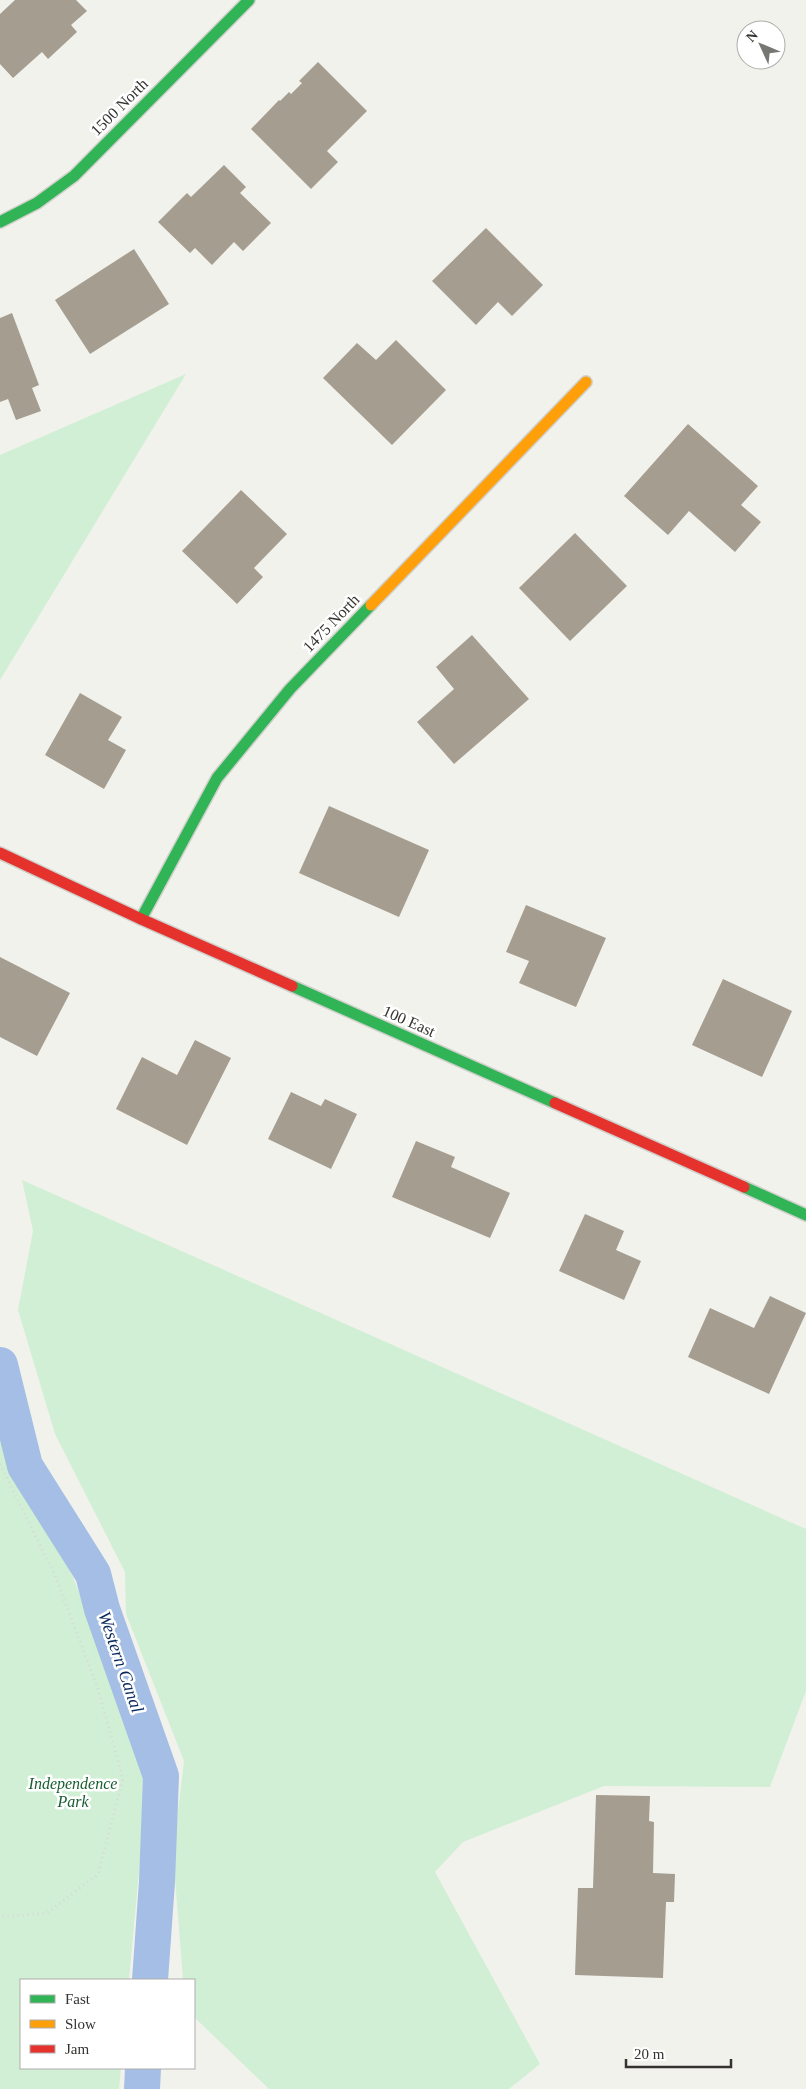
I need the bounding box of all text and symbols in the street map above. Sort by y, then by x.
north arrow [736,20,786,70]
text: N [743,27,761,45]
street label: 1500 North [87,75,151,139]
street label: 1475 North [299,591,363,655]
street label: 100 East [380,1002,438,1040]
water label: Western Canal [94,1609,148,1715]
park label: Independence Park [28,1775,117,1810]
legend [20,1979,195,2069]
text: Fast [65,1991,91,2007]
text: Slow [65,2016,96,2032]
scale bar [626,2036,731,2068]
text: Jam [65,2041,89,2057]
text: 20 m [634,2046,665,2062]

